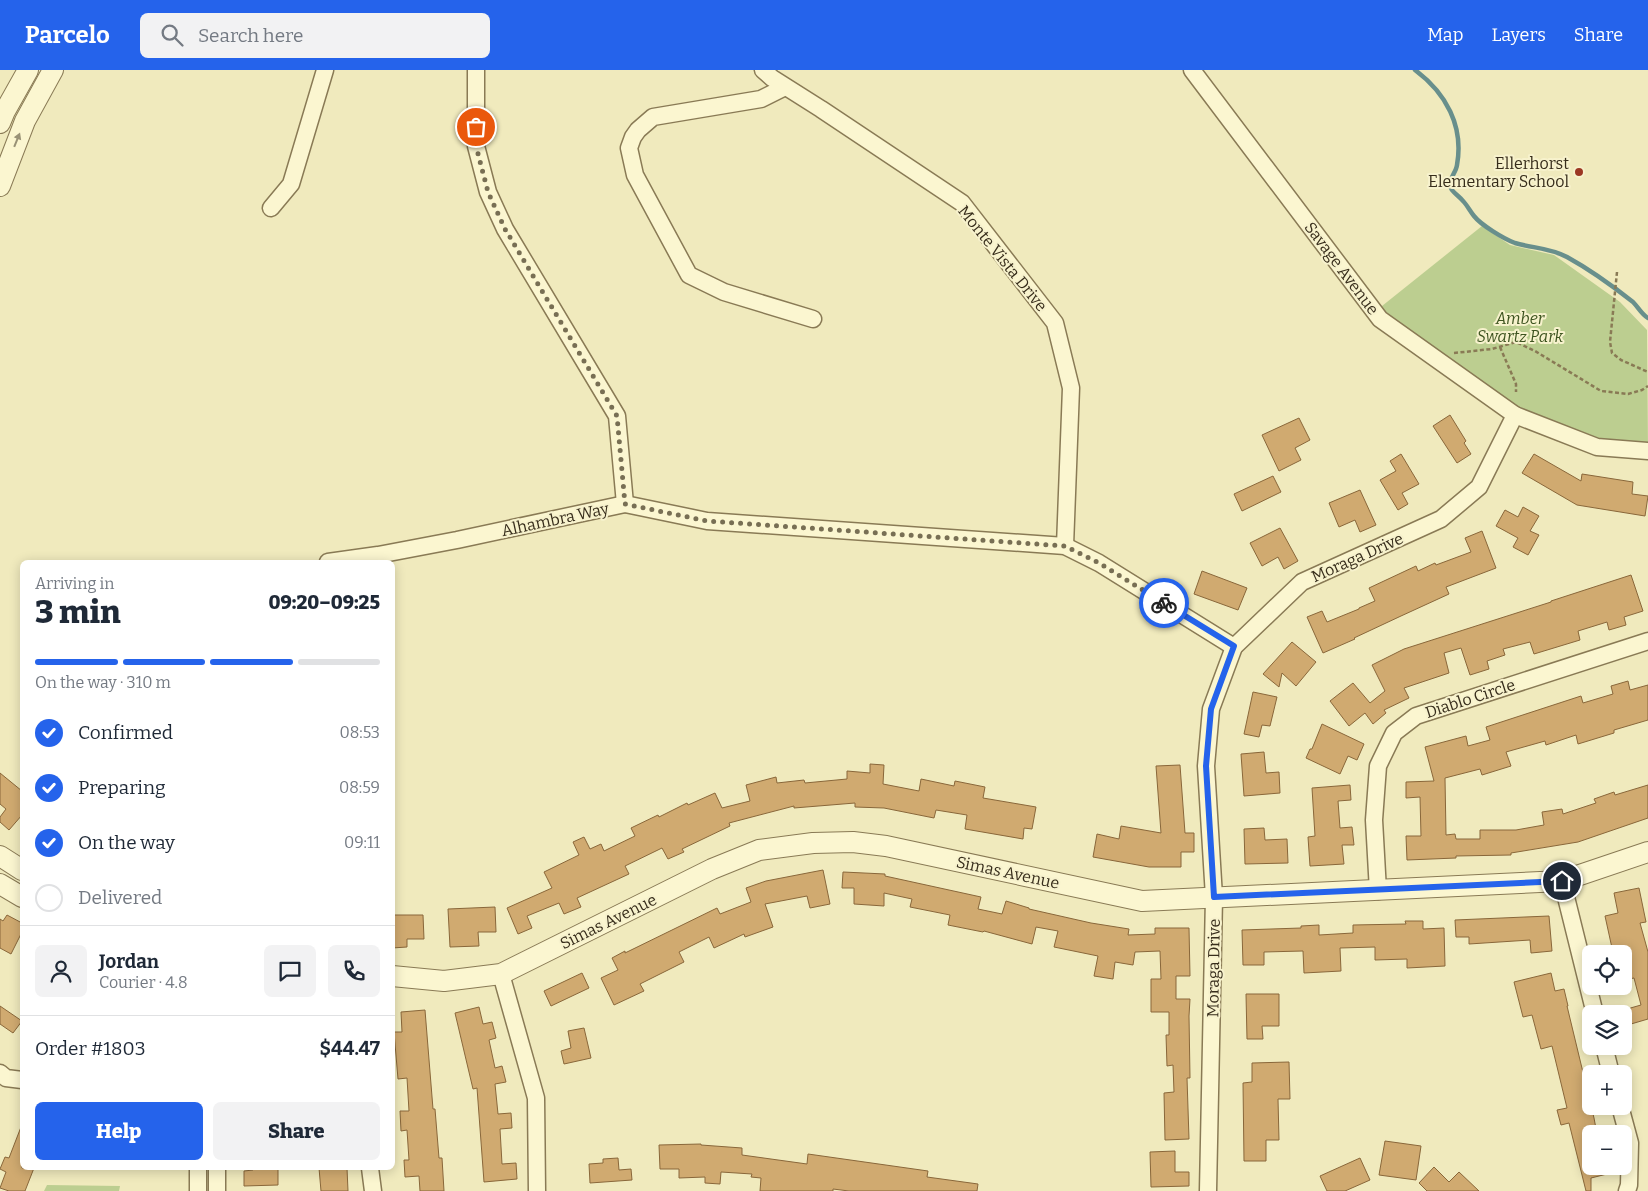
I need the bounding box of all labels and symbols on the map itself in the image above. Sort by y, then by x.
pin [455,106,497,148]
one-way arrow [13,132,21,147]
place label: Ellerhorst Elementary School [1428,154,1569,191]
marker: Ellerhorst Elementary School [1573,166,1585,178]
street label: Monte Vista Drive [954,202,1051,315]
street label: Savage Avenue [1300,218,1383,318]
park label: Amber Swartz Park [1477,309,1563,346]
street label: Alhambra Way [500,499,611,540]
street label: Moraga Drive [1308,529,1406,586]
courier [1139,578,1189,628]
street label: Diablo Circle [1423,675,1518,722]
street label: Simas Avenue [955,852,1061,893]
pin [1541,860,1583,902]
street label: Simas Avenue [557,890,660,953]
street label: Moraga Drive [1203,919,1224,1017]

